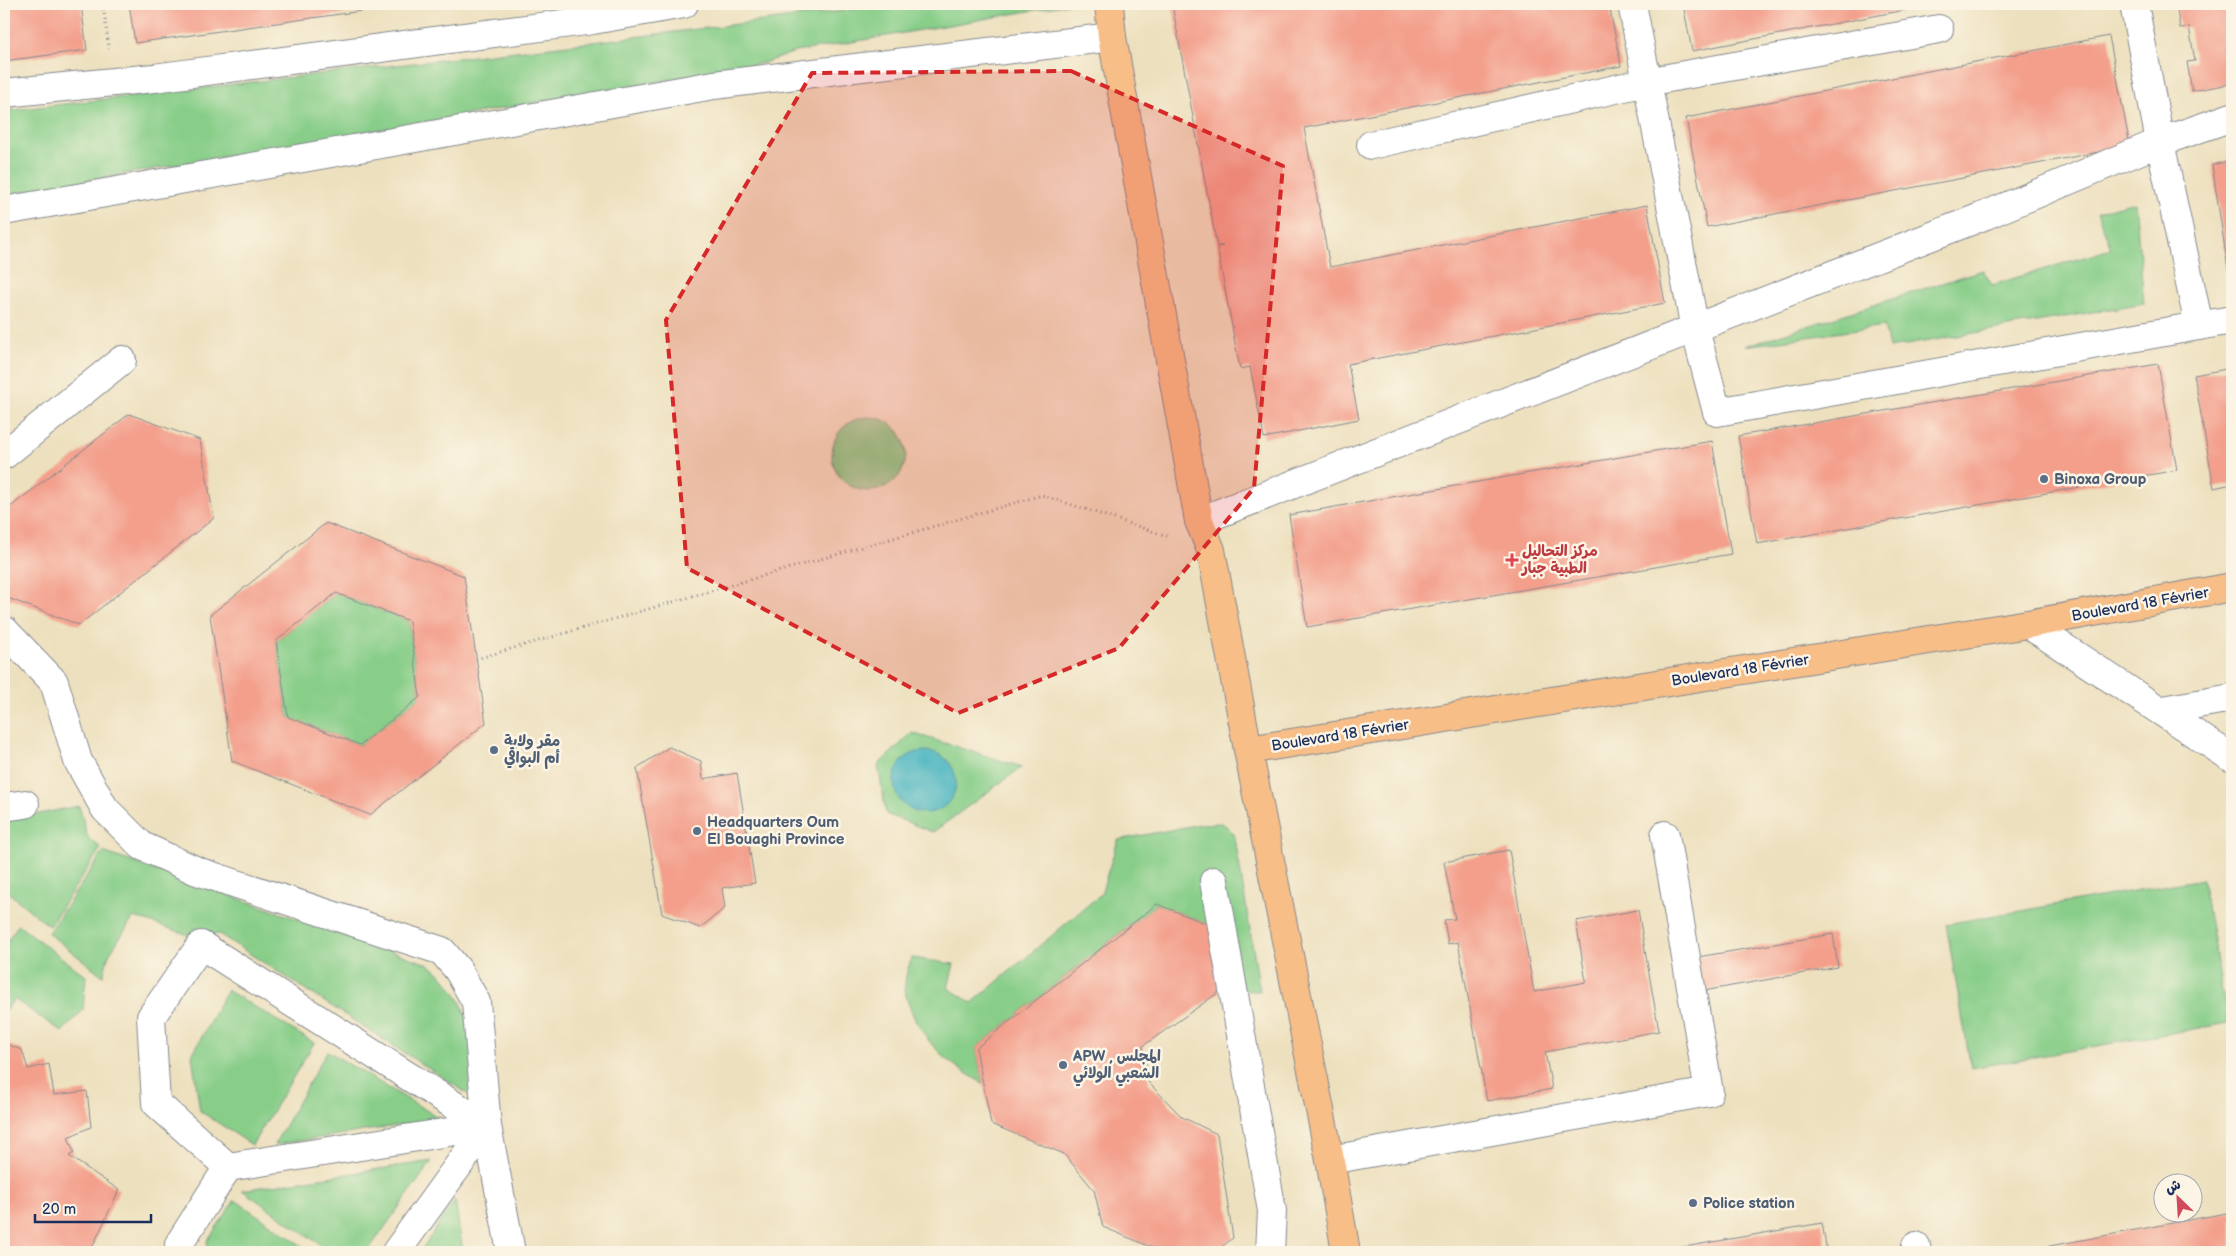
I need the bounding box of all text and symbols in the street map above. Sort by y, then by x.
place label: Binoxa Group [2054,470,2147,489]
marker: Binoxa Group [2038,473,2050,485]
place label: مركز التحاليل الطبية جبار [1520,542,1598,578]
marker: مركز التحاليل الطبية جبار [1506,554,1518,566]
street label: Boulevard 18 Février [2070,583,2211,626]
street label: Boulevard 18 Février [1670,650,1811,691]
street label: Boulevard 18 Février [1270,715,1411,756]
place label: مقر ولاية أم البواقي [504,732,561,769]
marker: مقر ولاية أم البواقي [488,744,500,756]
place label: Headquarters Oum El Bouaghi Province [707,813,845,849]
marker: Headquarters Oum El Bouaghi Province [691,825,703,837]
place label: APW , المجلس الشعبي الولائي [1072,1047,1161,1087]
marker: APW , المجلس الشعبي الولائي [1057,1059,1069,1071]
north arrow [2154,1174,2204,1224]
text: ش [2162,1176,2183,1198]
scale bar [35,1191,151,1223]
place label: Police station [1703,1194,1795,1213]
marker: Police station [1687,1197,1699,1209]
text: 20 m [42,1200,76,1219]

